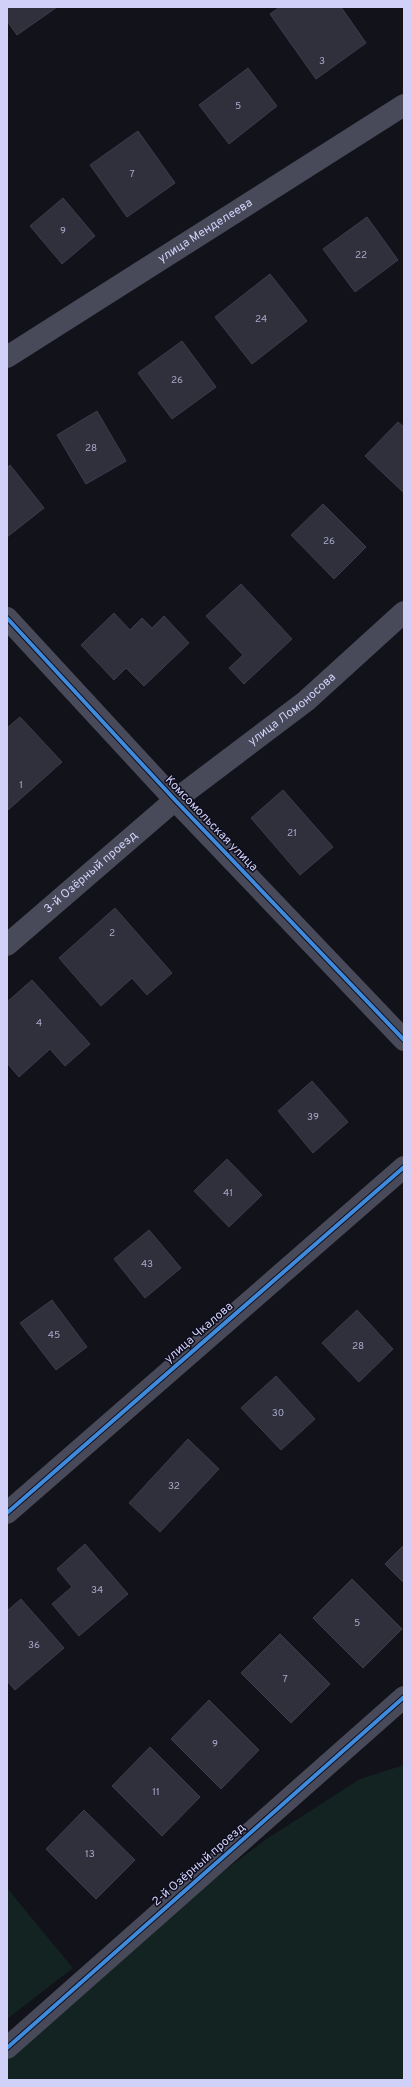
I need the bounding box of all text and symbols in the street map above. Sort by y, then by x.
house number: 3 [319,55,325,68]
house number: 5 [235,100,241,113]
house number: 7 [129,168,135,181]
street label: улица Менделеева [155,195,256,267]
house number: 9 [60,225,66,238]
house number: 22 [355,249,367,262]
house number: 24 [255,313,267,326]
house number: 26 [171,374,183,387]
house number: 28 [85,442,97,455]
house number: 26 [323,535,335,548]
street label: улица Ломоносова [245,669,340,750]
street label: Комсомольская улица [161,773,261,875]
house number: 1 [19,779,23,792]
house number: 21 [287,827,297,840]
street label: 3-й Озёрный проезд [41,828,141,917]
house number: 2 [109,927,115,940]
house number: 4 [36,1017,42,1030]
house number: 39 [307,1111,319,1124]
house number: 41 [223,1187,233,1200]
house number: 43 [141,1258,153,1271]
street label: улица Чкалова [161,1299,237,1367]
house number: 45 [48,1329,60,1342]
house number: 28 [352,1340,364,1353]
house number: 30 [272,1407,284,1420]
house number: 32 [168,1480,180,1493]
house number: 34 [91,1584,103,1597]
house number: 5 [354,1617,360,1630]
house number: 36 [28,1639,40,1652]
house number: 7 [282,1673,288,1686]
house number: 9 [212,1738,218,1751]
house number: 11 [152,1786,160,1799]
street label: 2-й Озёрный проезд [149,1820,249,1910]
house number: 13 [85,1848,95,1861]

